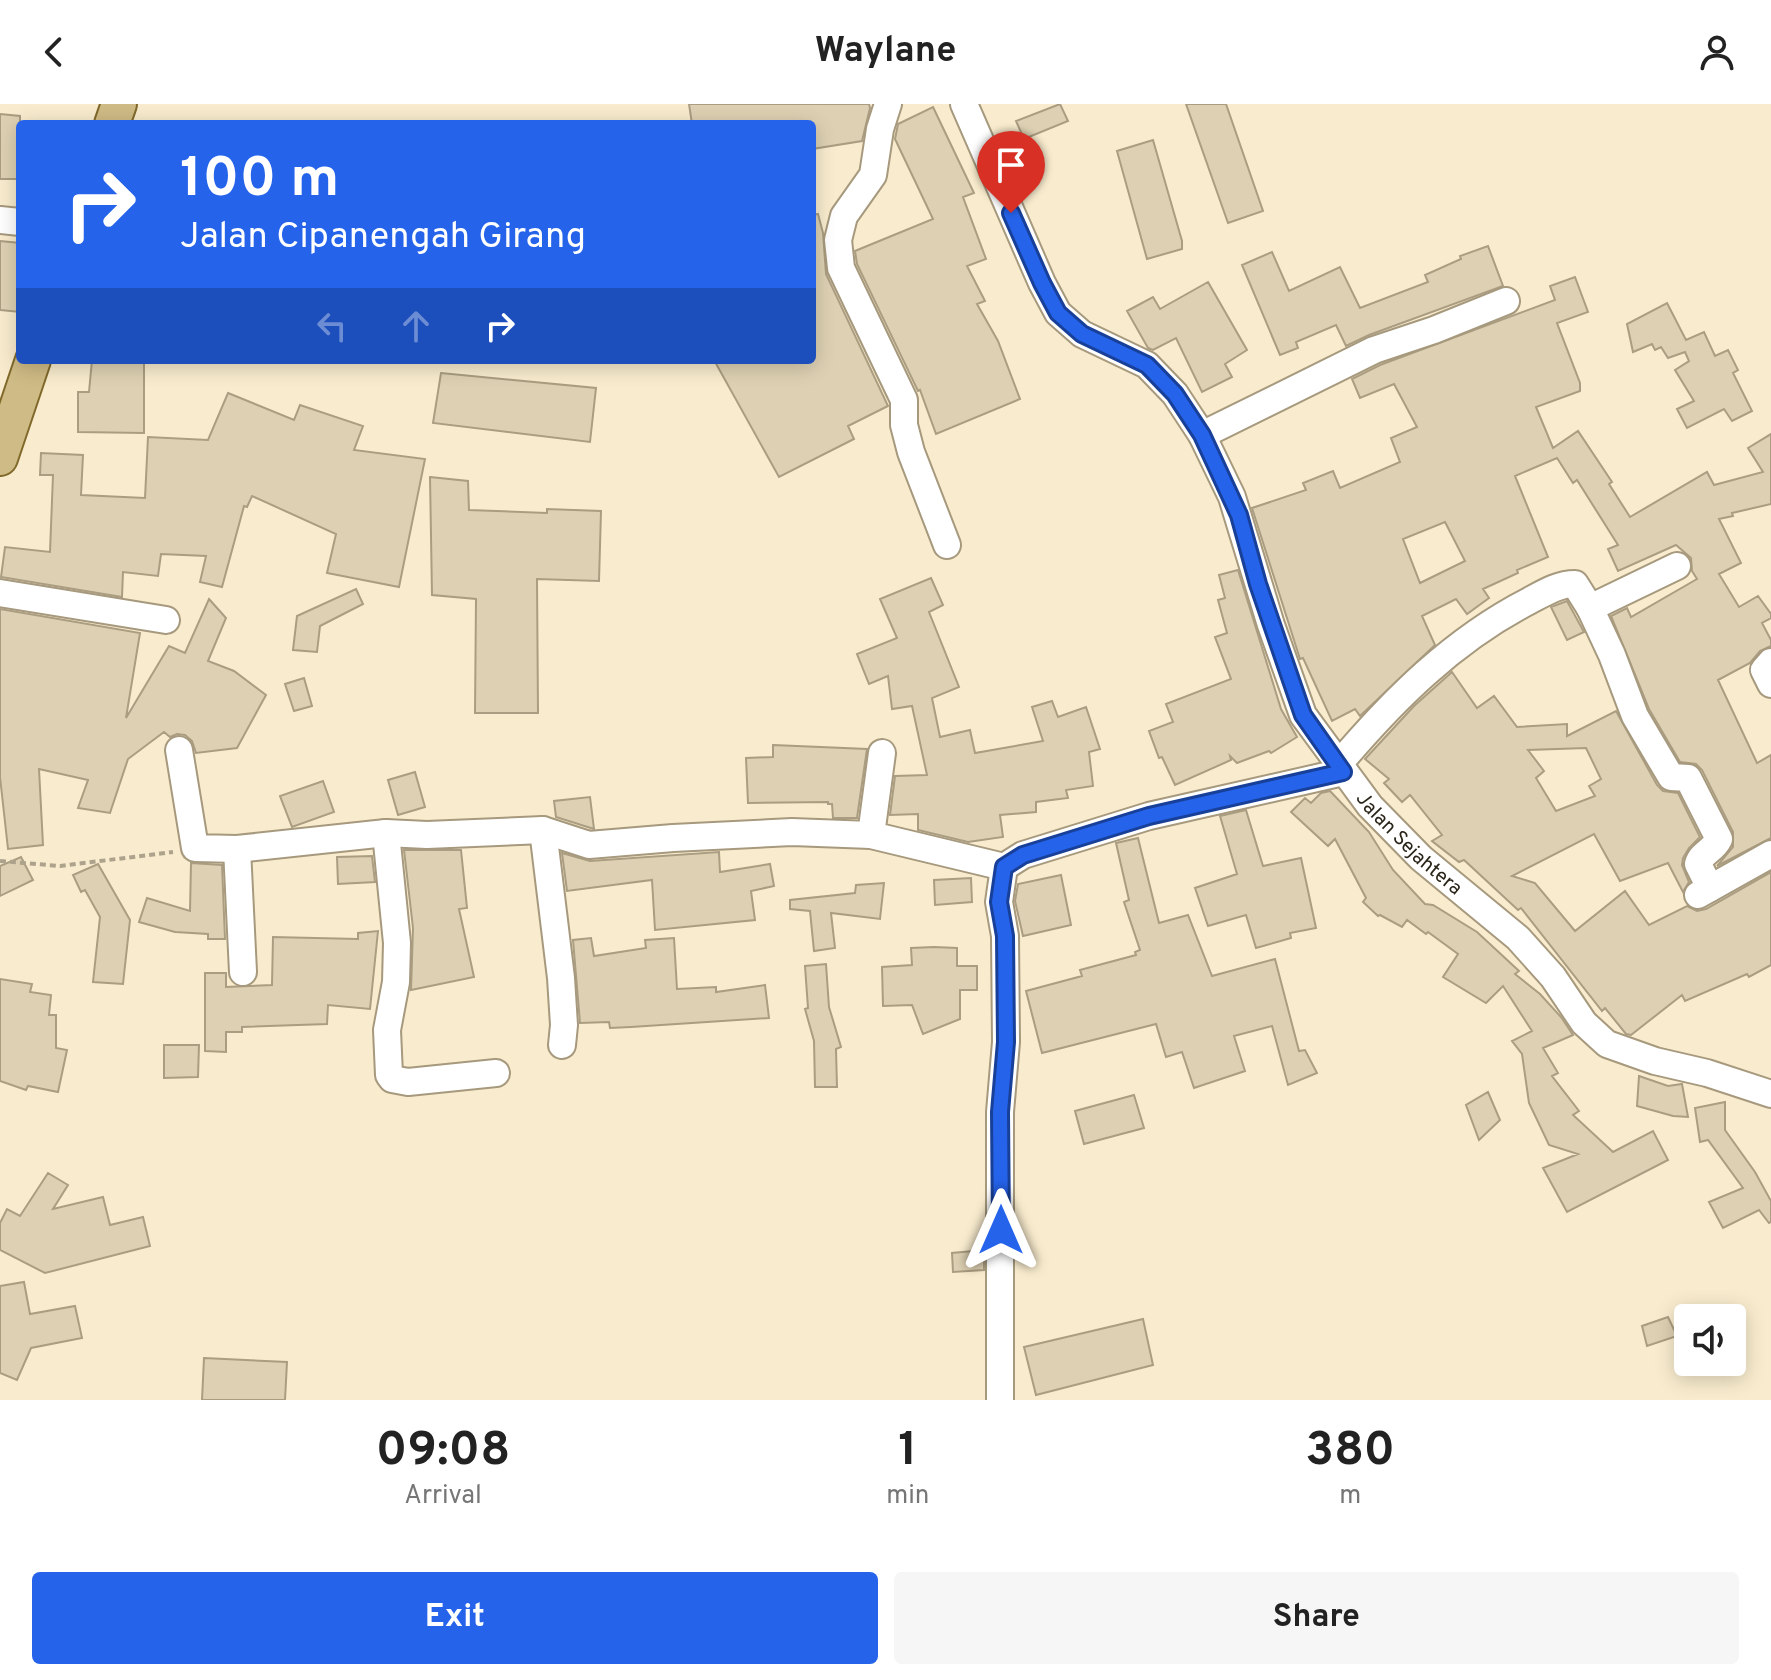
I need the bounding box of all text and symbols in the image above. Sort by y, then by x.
text: Waylane [815,29,956,75]
icon: back [32,30,76,74]
icon: person [1695,30,1739,74]
pin [977,131,1045,213]
icon: arrive [989,143,1033,187]
text: 100 m [180,146,339,216]
icon: right [48,152,152,256]
text: Jalan Cipanengah Girang [180,215,586,261]
icon: left [310,304,354,348]
icon: ahead [394,304,438,348]
icon: right [478,304,522,348]
street label: Jalan Sejahtera [1349,787,1467,902]
position arrow [959,1188,1043,1272]
map controls [1674,1304,1746,1376]
button: sound [1674,1304,1746,1376]
text: 09:08 [376,1422,510,1482]
text: 1 [898,1422,917,1482]
text: 380 [1305,1422,1395,1482]
text: Arrival [404,1480,482,1513]
text: min [886,1480,929,1513]
text: m [1339,1480,1361,1513]
button: Exit [32,1572,878,1664]
button: Share [894,1572,1739,1664]

